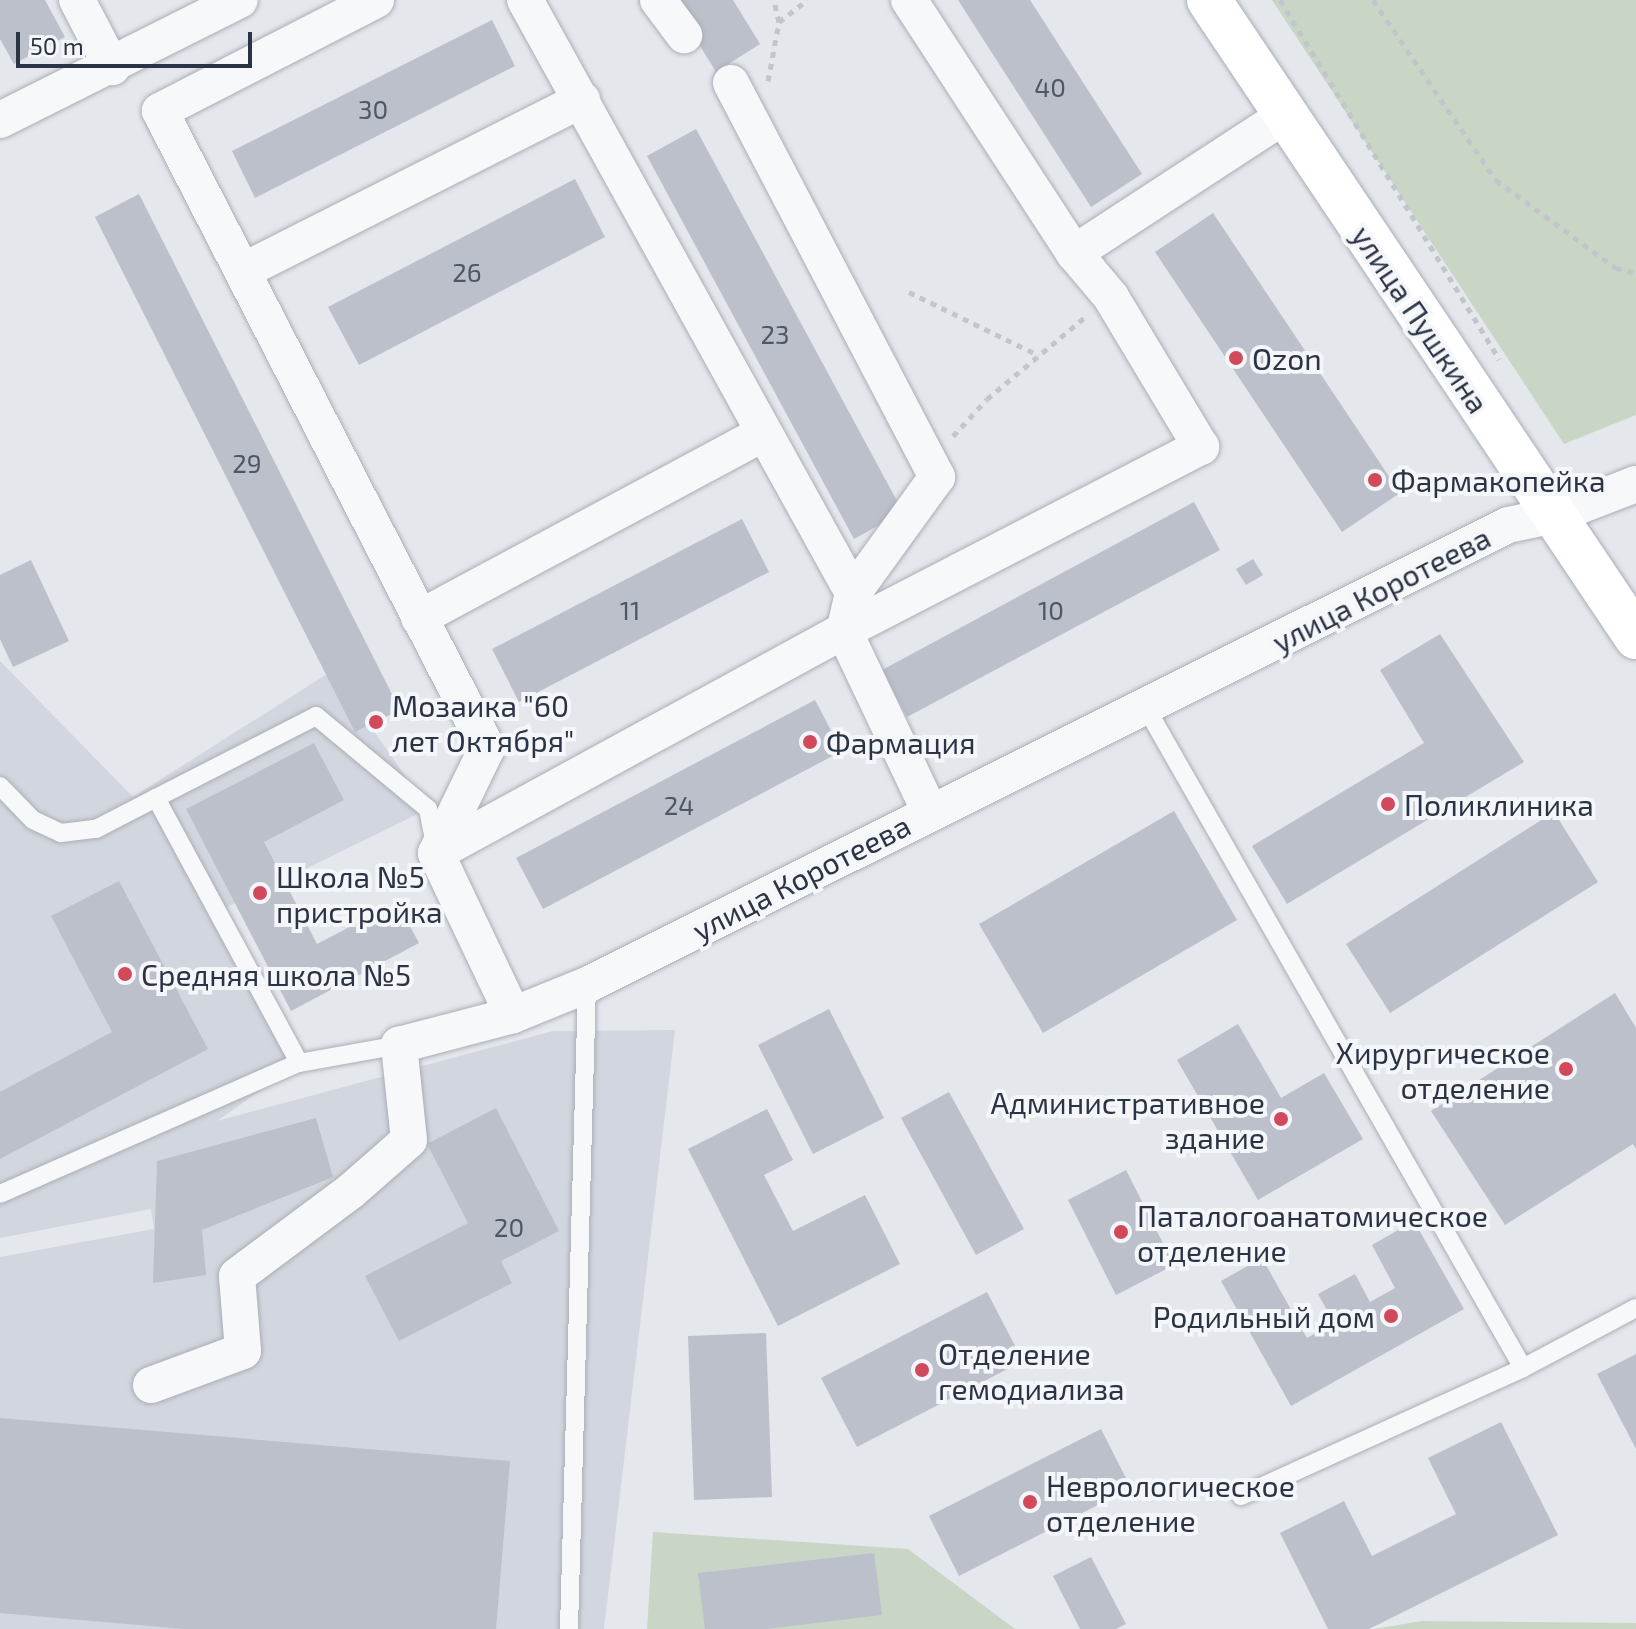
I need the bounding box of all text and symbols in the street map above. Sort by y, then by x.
scale bar [20,16,256,66]
text: 50 m [30,31,84,60]
house number: 40 [1034,71,1066,103]
house number: 30 [358,93,388,125]
street label: улица Пушкина [1345,218,1497,420]
house number: 26 [452,256,482,288]
house number: 23 [760,318,790,350]
place label: Ozon [1252,340,1322,376]
marker: Ozon [1227,349,1245,367]
house number: 29 [232,447,262,479]
place label: Фармакопейка [1391,462,1605,498]
marker: Фармакопейка [1366,471,1384,489]
street label: улица Коротеева [1266,519,1496,659]
house number: 11 [620,594,640,626]
house number: 10 [1038,594,1064,626]
place label: Мозаика "60 лет Октября" [392,687,574,758]
marker: Мозаика "60 лет Октября" [367,713,385,731]
place label: Фармация [826,724,975,760]
marker: Фармация [801,733,819,751]
place label: Поликлиника [1404,786,1594,822]
house number: 24 [664,789,694,821]
marker: Поликлиника [1379,795,1397,813]
street label: улица Коротеева [686,807,916,947]
place label: Школа №5 пристройка [276,858,443,928]
marker: Школа №5 пристройка [251,884,269,902]
place label: Средняя школа №5 [141,956,411,992]
marker: Средняя школа №5 [116,965,134,983]
place label: Хирургическое отделение [1336,1034,1550,1104]
marker: Хирургическое отделение [1557,1060,1575,1078]
place label: Административное здание [990,1084,1265,1154]
marker: Административное здание [1272,1110,1290,1128]
place label: Паталогоанатомическое отделение [1137,1197,1488,1268]
house number: 20 [494,1211,524,1243]
marker: Паталогоанатомическое отделение [1112,1223,1130,1241]
place label: Родильный дом [1153,1298,1375,1334]
marker: Родильный дом [1382,1307,1400,1325]
place label: Отделение гемодиализа [938,1335,1125,1406]
marker: Отделение гемодиализа [913,1361,931,1379]
place label: Неврологическое отделение [1046,1467,1295,1538]
marker: Неврологическое отделение [1021,1493,1039,1511]

